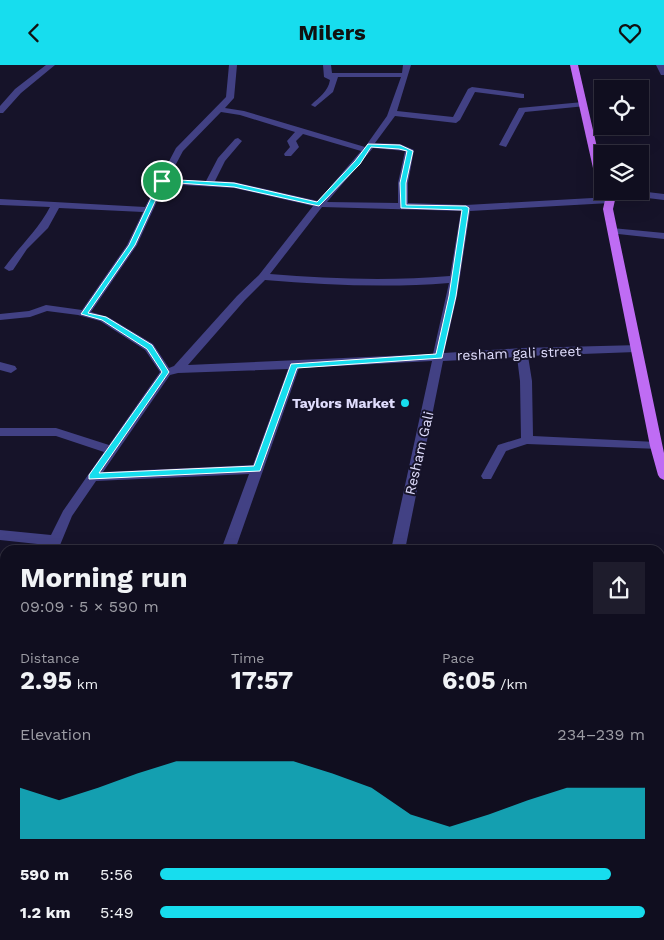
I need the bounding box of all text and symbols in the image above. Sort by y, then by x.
icon: back [20,19,48,47]
icon: heart [616,19,644,47]
text: Milers [298,20,366,45]
map controls [594,80,649,200]
button: locate [594,80,649,135]
button: layers [594,145,649,200]
pin [141,160,183,202]
icon: arrive [148,167,176,195]
street label: resham gali street [457,343,582,363]
place label: Taylors Market [292,395,395,411]
marker: Taylors Market [399,397,411,409]
street label: Resham Gali [402,410,436,496]
text: Morning run [20,561,188,594]
button: share [593,562,645,614]
text: 09:09 · 5 × 590 m [20,597,159,616]
text: Distance [20,650,80,666]
text: Time [231,650,264,666]
text: Pace [442,650,474,666]
text: 2.95 [20,666,72,695]
text: 17:57 [231,666,293,695]
text: 6:05 [442,666,495,695]
text: km [72,676,98,692]
text: /km [495,676,528,692]
text: Elevation [20,725,91,744]
text: 234–239 m [557,725,645,744]
text: 590 m [20,865,69,884]
text: 5:56 [100,865,133,884]
text: 1.2 km [20,903,71,922]
text: 5:49 [100,903,134,922]

